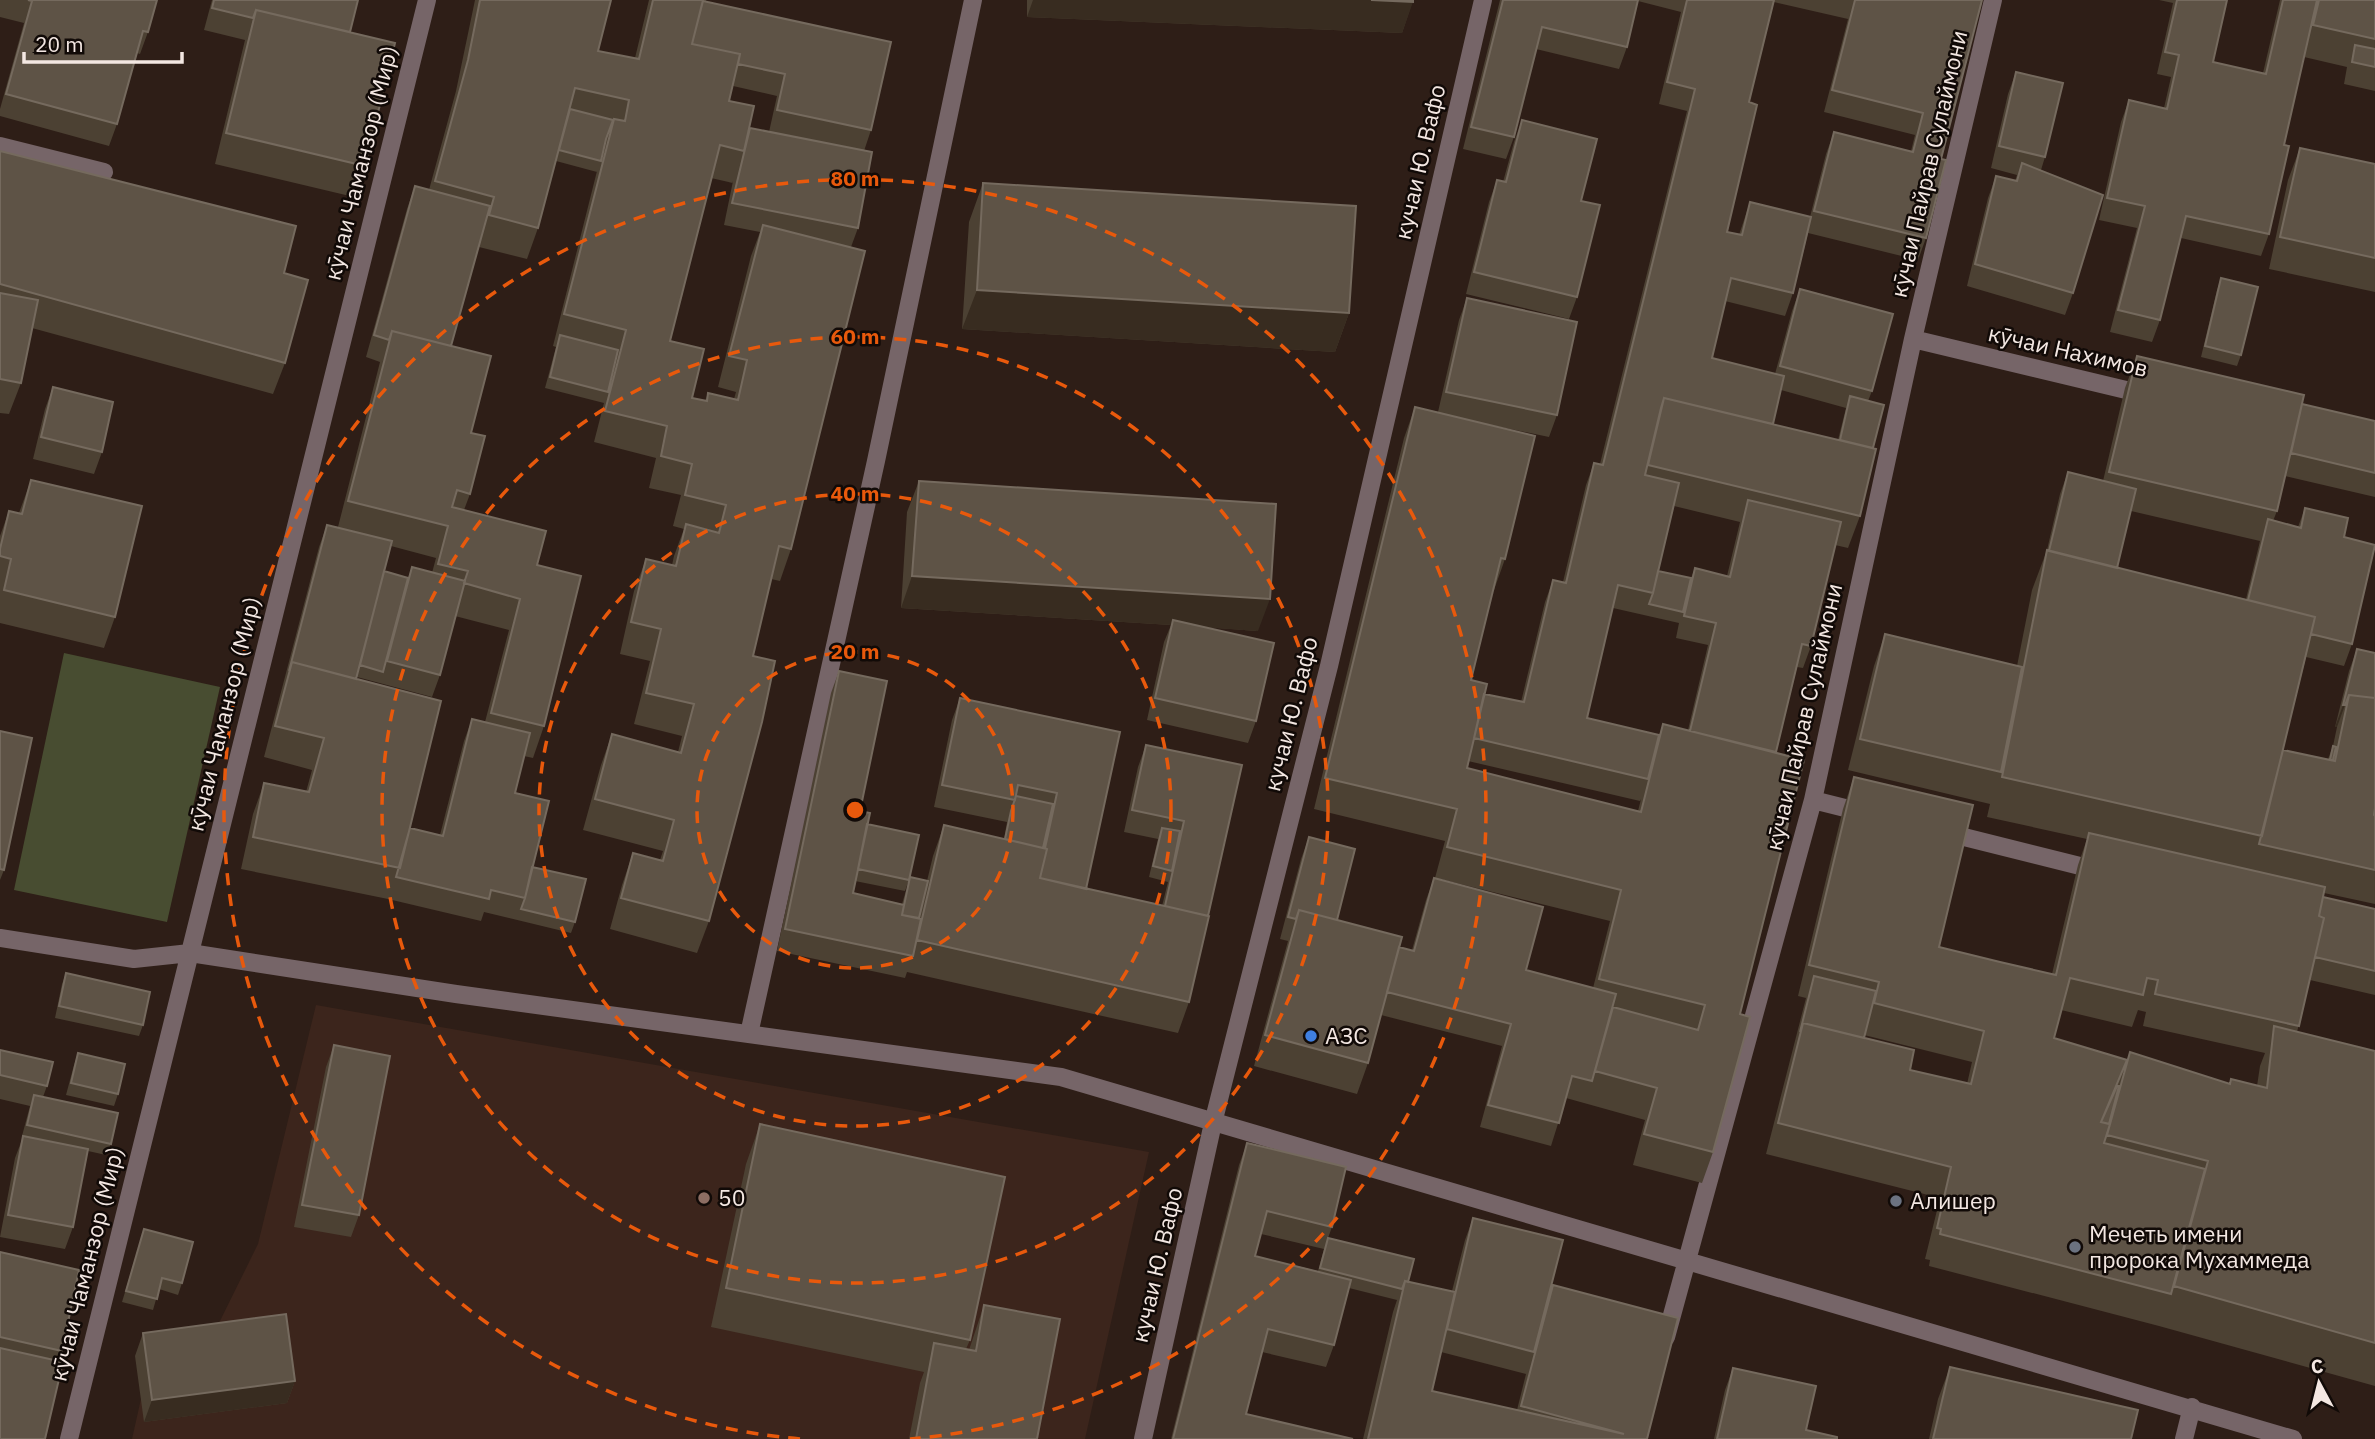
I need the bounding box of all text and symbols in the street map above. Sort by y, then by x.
scale bar [24,21,182,65]
street label: кӯчаи Пайрав Сулаймони [1883,27,1973,300]
text: 20 m [35,30,84,58]
street label: кӯчаи Чаманзор (Мир) [316,42,404,283]
street label: кучаи Ю. Вафо [1387,81,1451,242]
text: 80 m [831,164,879,192]
street label: кӯчаи Нахимов [1985,317,2151,383]
text: 60 m [831,322,879,350]
text: 40 m [831,479,879,507]
street label: кӯчаи Пайрав Сулаймони [1758,580,1848,853]
street label: кӯчаи Чаманзор (Мир) [179,593,267,834]
street label: кучаи Ю. Вафо [1256,633,1324,794]
text: 20 m [831,637,879,665]
centre of rings [843,798,867,822]
place label: АЗС [1325,1020,1368,1050]
marker: АЗС [1303,1028,1319,1044]
street label: кӯчаи Чаманзор (Мир) [42,1143,130,1384]
place label: 50 [718,1182,746,1212]
street label: кучаи Ю. Вафо [1124,1184,1188,1345]
place label: Алишер [1910,1185,1996,1215]
marker: 50 [696,1190,712,1206]
marker: Алишер [1888,1193,1904,1209]
place label: Мечеть имени пророка Мухаммеда [2089,1218,2309,1274]
marker: Мечеть имени пророка Мухаммеда [2067,1239,2083,1255]
north arrow [2284,1348,2354,1418]
text: С [2309,1353,2325,1379]

